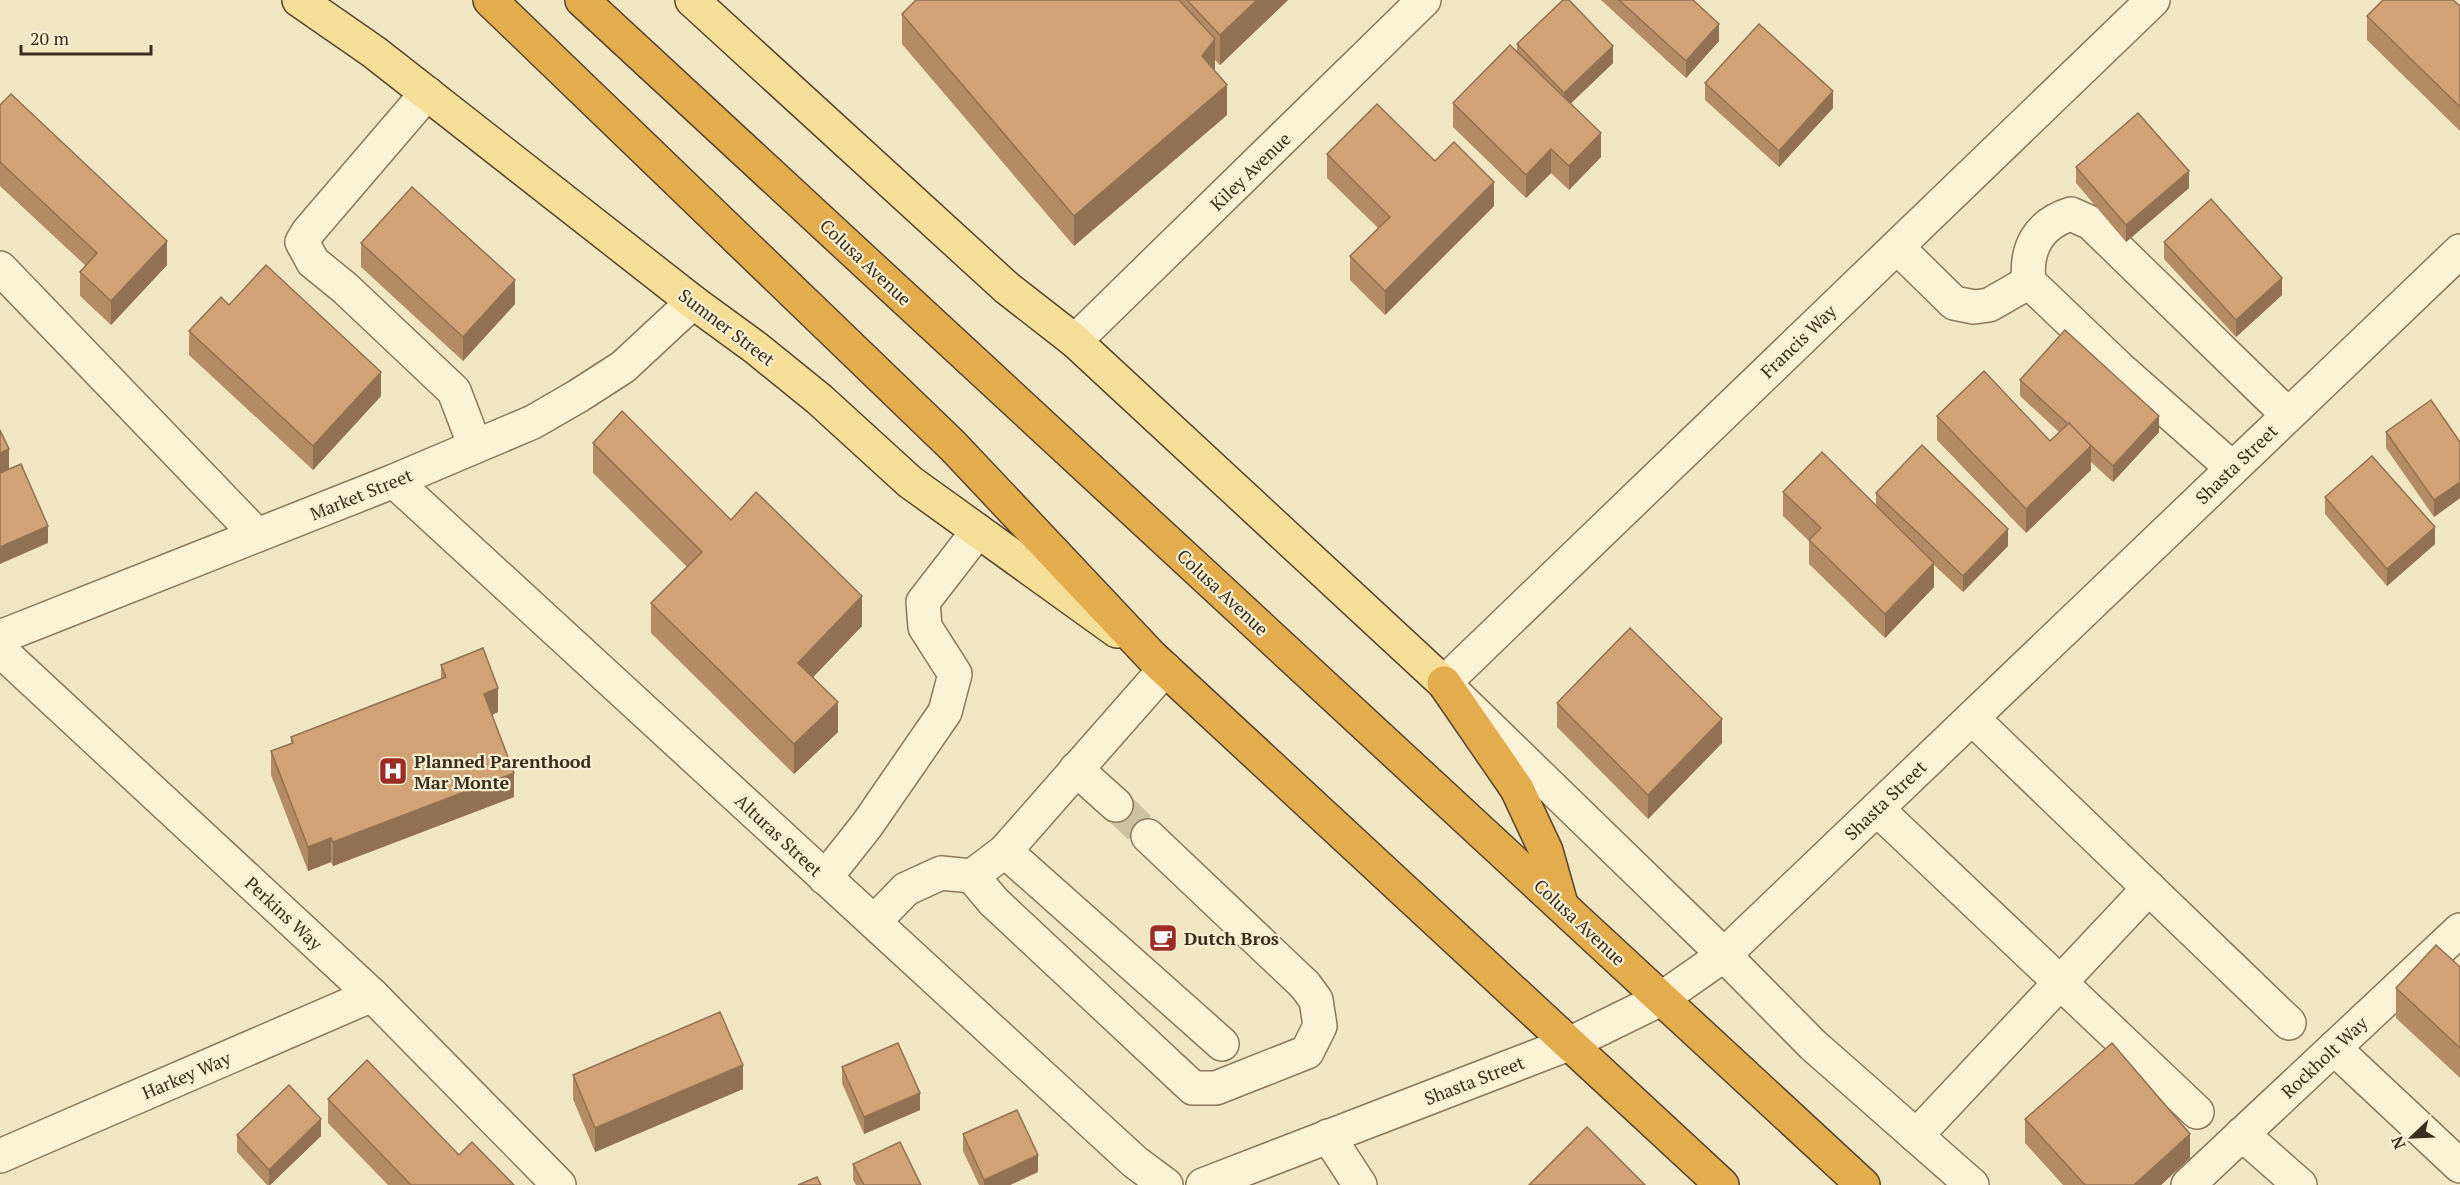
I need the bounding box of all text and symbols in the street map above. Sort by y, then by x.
scale bar [21,18,152,56]
text: 20 m [30,26,70,50]
street label: Kiley Avenue [1205,127,1295,215]
street label: Colusa Avenue [815,213,917,311]
street label: Sumner Street [674,283,780,371]
street label: Francis Way [1755,298,1842,383]
street label: Shasta Street [2190,419,2282,509]
street label: Market Street [306,462,416,526]
street label: Colusa Avenue [1172,543,1274,641]
place label: Planned Parenthood Mar Monte [414,749,592,794]
hospital icon: Planned Parenthood Mar Monte [377,755,409,787]
street label: Shasta Street [1839,755,1931,845]
street label: Alturas Street [730,788,828,882]
street label: Perkins Way [240,871,329,956]
street label: Colusa Avenue [1529,873,1631,971]
cafe icon: Dutch Bros [1147,922,1179,954]
place label: Dutch Bros [1184,926,1279,950]
street label: Rockholt Way [2276,1010,2373,1103]
street label: Harkey Way [138,1045,235,1104]
street label: Shasta Street [1421,1050,1528,1110]
north arrow [2382,1107,2442,1167]
text: N [2386,1133,2411,1153]

